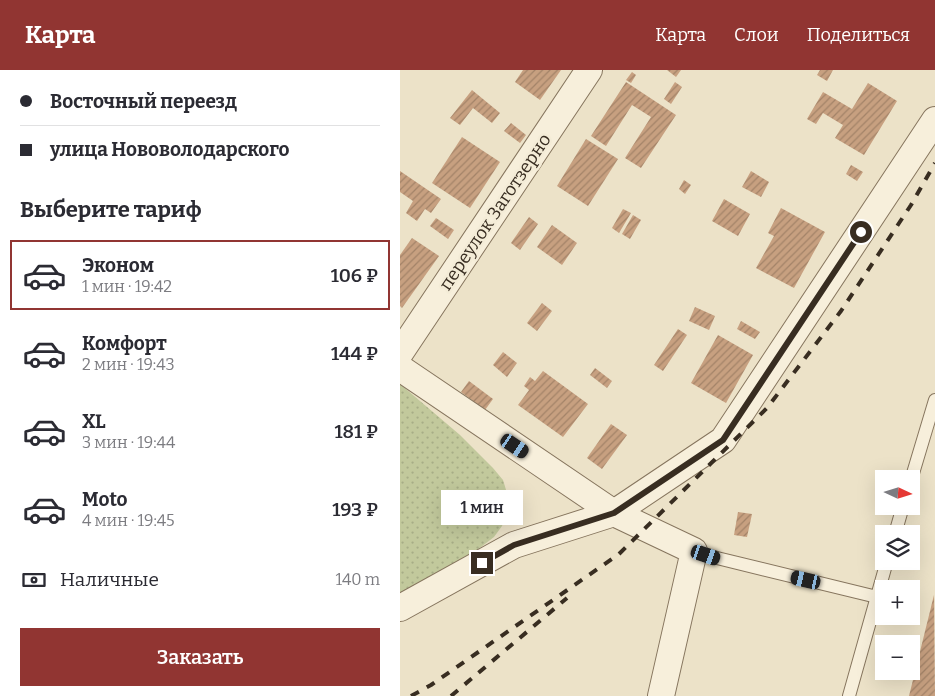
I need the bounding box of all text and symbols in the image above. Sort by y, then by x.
text: Карта [25,21,95,49]
text: Карта [655,24,706,46]
text: Слои [734,24,779,46]
text: Поделиться [807,24,910,46]
text: Восточный переезд [50,90,237,113]
street label: переулок Заготзерно [434,129,556,295]
text: улица Нововолодарского [50,138,290,161]
text: Выберите тариф [20,196,201,223]
route start [850,221,872,243]
icon: car [22,253,67,298]
text: Эконом [82,254,154,277]
text: 106 ₽ [331,264,378,287]
text: 1 мин · 19:42 [82,277,172,296]
icon: car [22,331,67,376]
text: Комфорт [82,332,167,355]
text: 144 ₽ [331,342,378,365]
text: 2 мин · 19:43 [82,355,175,374]
icon: car [22,409,67,454]
text: XL [82,410,106,433]
text: 181 ₽ [334,420,378,443]
car [498,431,531,461]
text: 3 мин · 19:44 [82,433,175,452]
north arrow [875,470,920,515]
map controls [875,470,920,680]
icon: car [22,487,67,532]
text: Moto [82,488,128,511]
callout: 1 мин [441,490,523,526]
text: 193 ₽ [332,498,378,521]
text: 1 мин [460,498,504,517]
text: 4 мин · 19:45 [82,511,175,530]
button: layers [875,525,920,570]
car [689,543,722,567]
route end [471,552,493,574]
icon: cash [20,566,48,594]
text: Наличные [60,568,159,591]
car [789,569,822,591]
text: 140 m [335,570,380,589]
button: + [875,580,920,625]
button: Заказать [20,628,380,686]
button: − [875,635,920,680]

